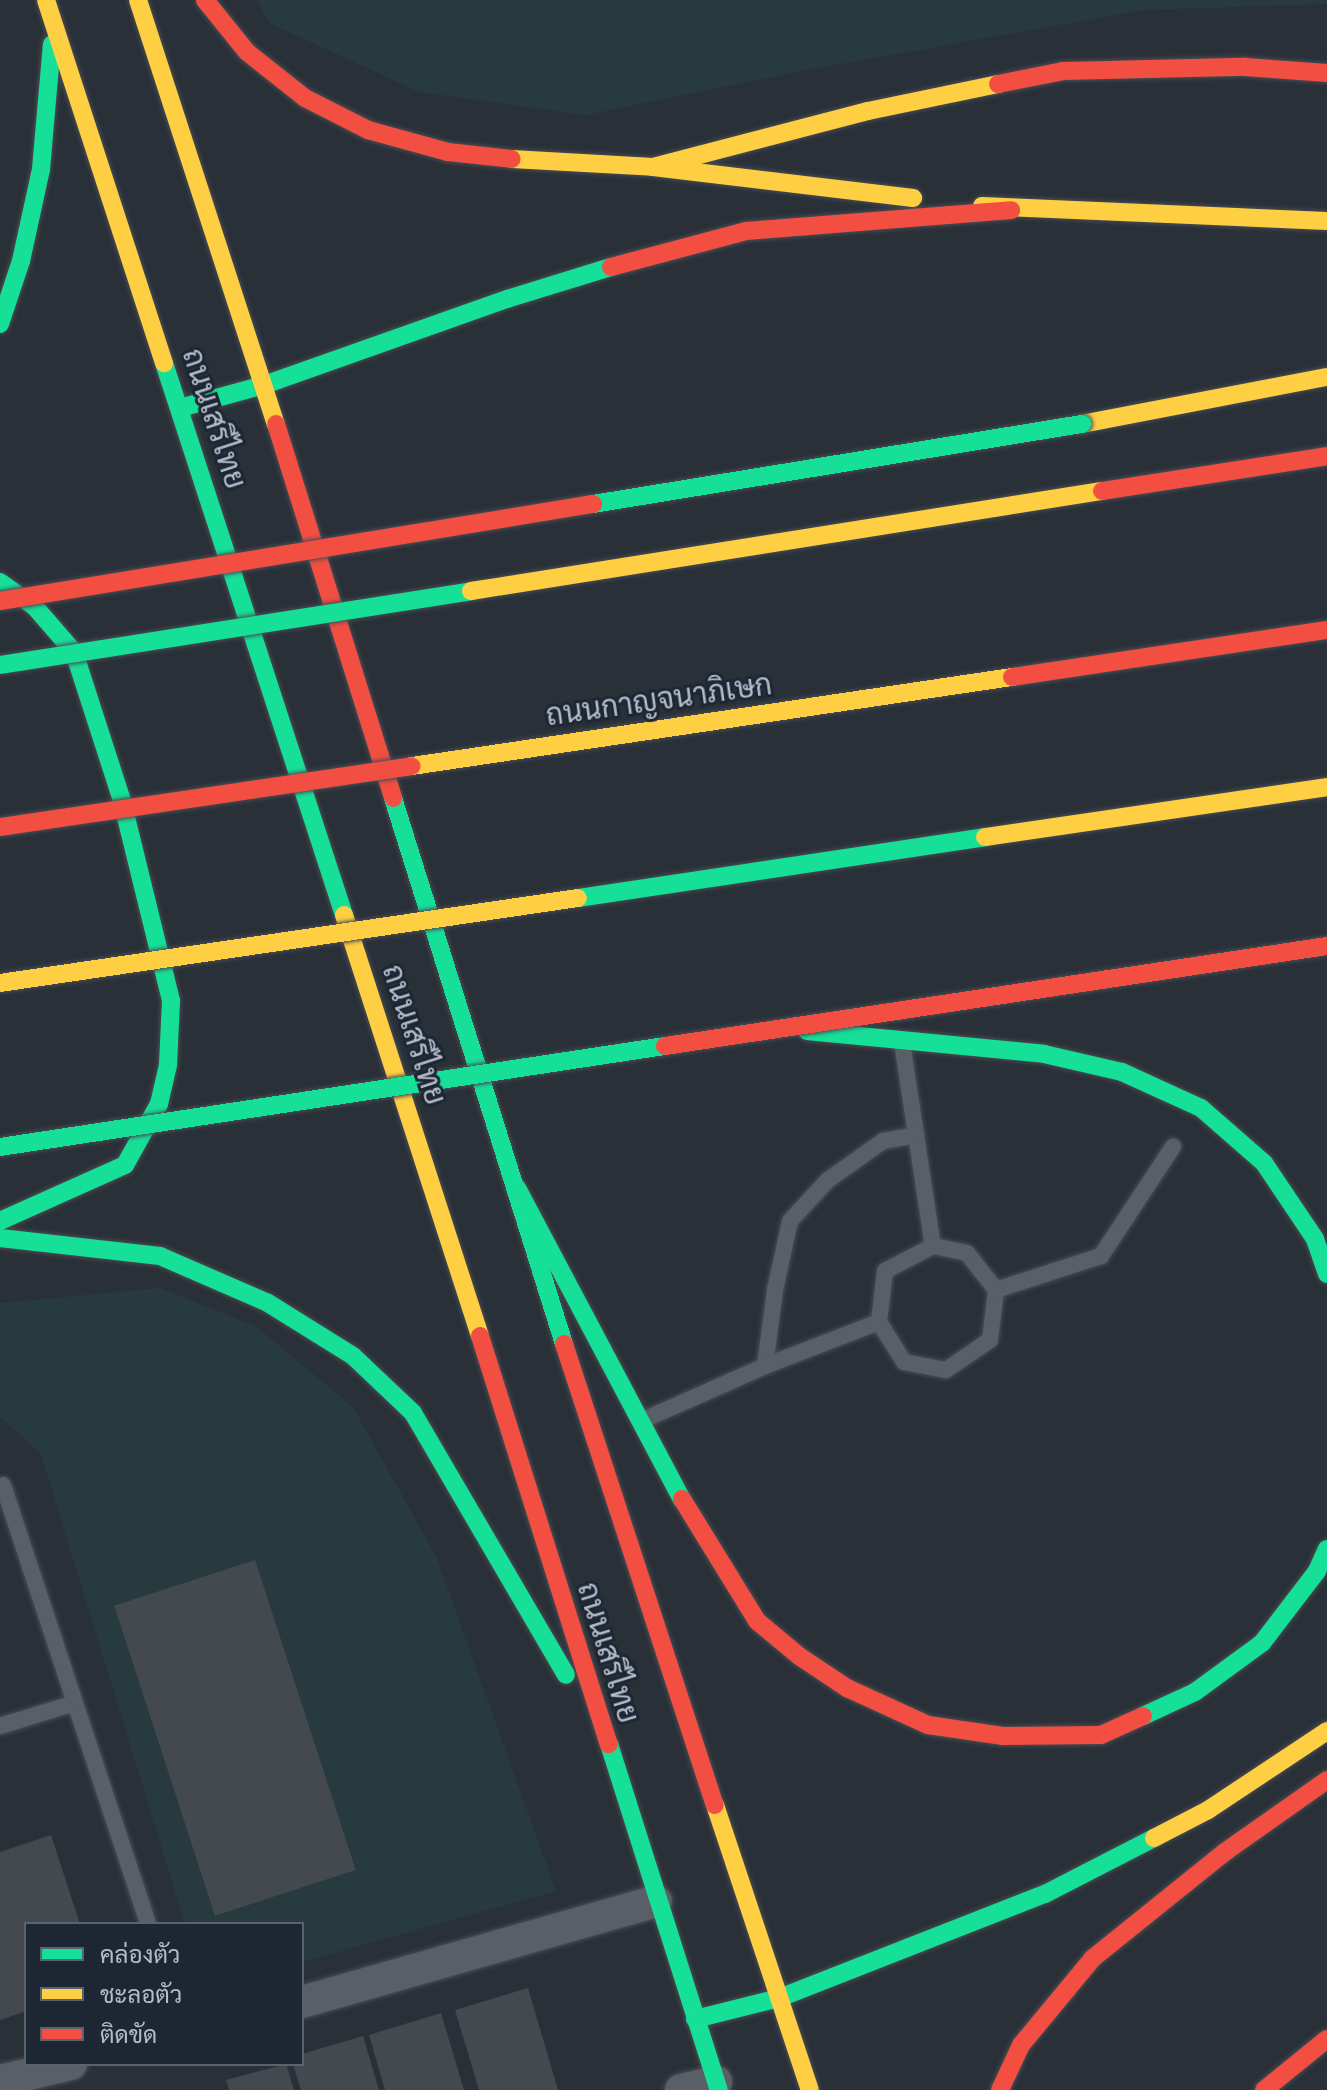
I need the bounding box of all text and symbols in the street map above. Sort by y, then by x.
street label: ถนนเสรีไทย [173,344,253,494]
street label: ถนนกาญจนาภิเษก [544,667,774,735]
street label: ถนนเสรีไทย [373,960,453,1110]
street label: ถนนเสรีไทย [569,1578,645,1728]
legend [24,1922,304,2066]
text: คล่องตัว [100,1944,180,1968]
text: ชะลอตัว [100,1984,182,2008]
text: ติดขัด [100,2024,157,2048]

